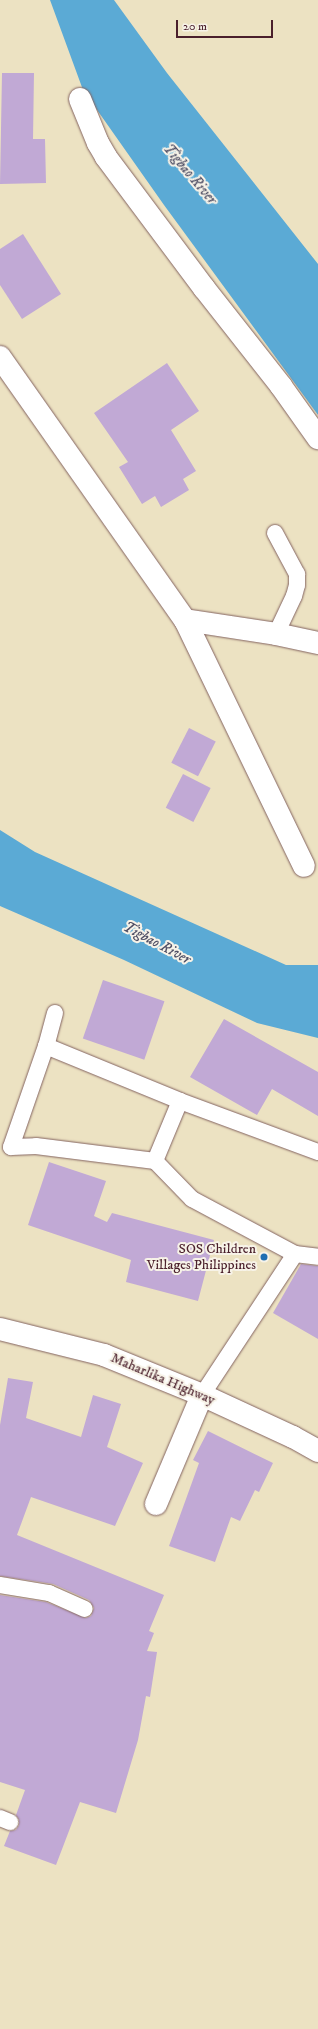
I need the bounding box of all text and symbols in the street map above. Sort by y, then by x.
scale bar [178,12,275,38]
text: 20 m [183,19,207,34]
water label: Tigbao River [159,140,221,208]
water label: Tigbao River [120,918,194,968]
place label: SOS Children Villages Philippines [147,1241,256,1274]
marker: SOS Children Villages Philippines [259,1252,269,1262]
street label: Maharlika Highway [108,1349,218,1409]

